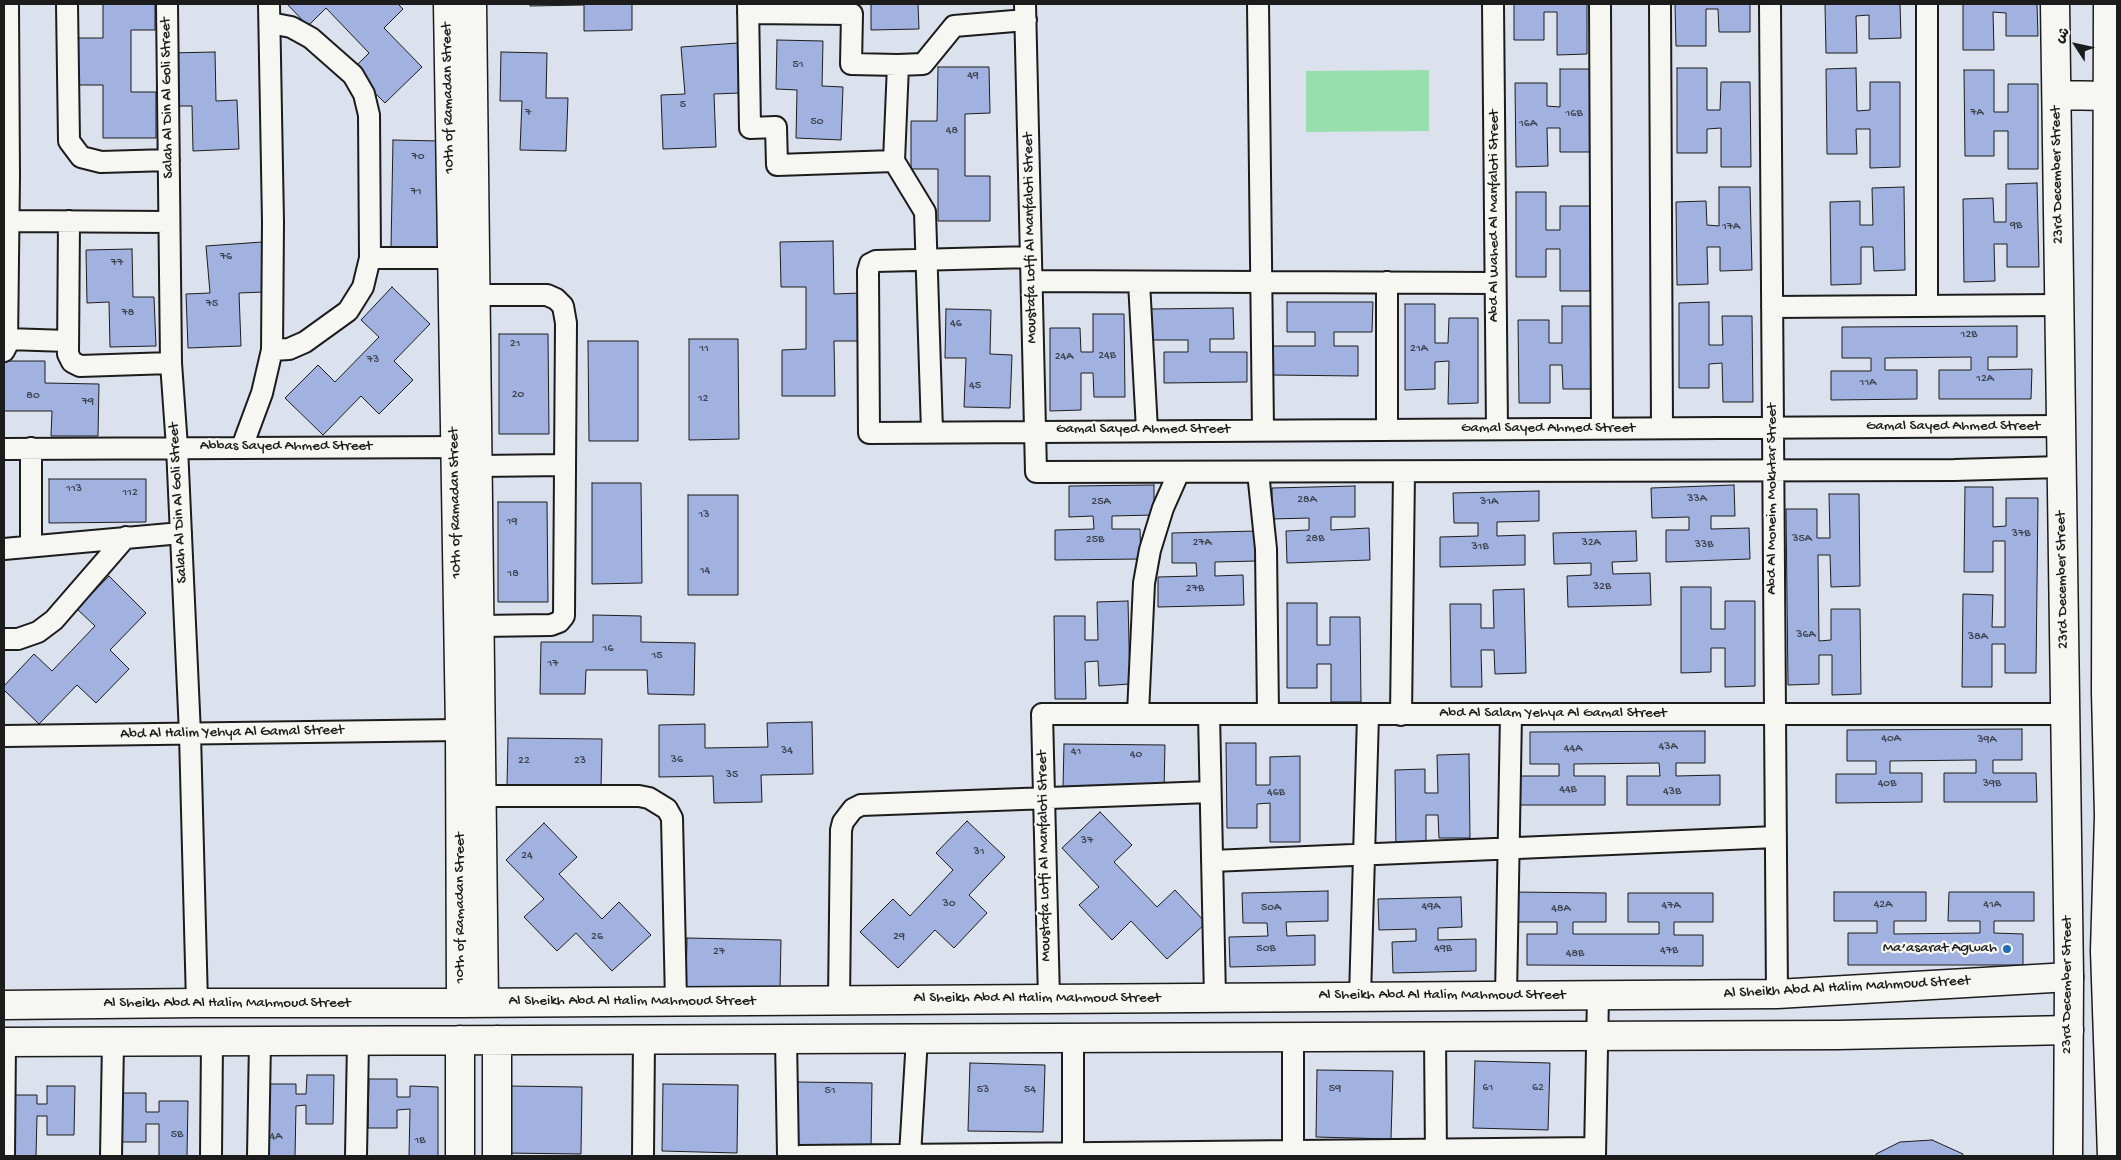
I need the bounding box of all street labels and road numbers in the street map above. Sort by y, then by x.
street label: Salah Al Din Al Goli Street [158,17,178,179]
street label: 10th of Ramadan Street [439,22,459,174]
street label: 23rd December Street [2048,106,2068,244]
street label: Abd Al Wahed Al Manfaloti Street [1486,110,1504,322]
street label: Moustafa Lotfi Al Manfaloti Street [1020,132,1042,344]
street label: Abd Al Moneim Mokhtar Street [1764,403,1782,595]
street label: Gamal Sayed Ahmed Street [1866,418,2040,436]
street label: Gamal Sayed Ahmed Street [1461,420,1635,438]
street label: Gamal Sayed Ahmed Street [1056,421,1230,439]
street label: Salah Al Din Al Goli Street [166,422,192,584]
street label: 10th of Ramadan Street [446,427,466,579]
street label: Abbas Sayed Ahmed Street [200,438,372,456]
street label: 23rd December Street [2053,511,2073,649]
street label: Abd Al Salam Yehya Al Gamal Street [1439,705,1667,723]
street label: Abd Al Halim Yehya Al Gamal Street [120,722,344,744]
street label: Moustafa Lotfi Al Manfaloti Street [1034,750,1056,962]
street label: 10th of Ramadan Street [452,832,470,984]
street label: 23rd December Street [2059,916,2077,1054]
street label: Al Sheikh Abd Al Halim Mahmoud Street [1723,973,1971,1003]
street label: Al Sheikh Abd Al Halim Mahmoud Street [1318,987,1566,1005]
street label: Al Sheikh Abd Al Halim Mahmoud Street [913,990,1161,1008]
street label: Al Sheikh Abd Al Halim Mahmoud Street [508,993,756,1011]
street label: Al Sheikh Abd Al Halim Mahmoud Street [103,995,351,1013]

